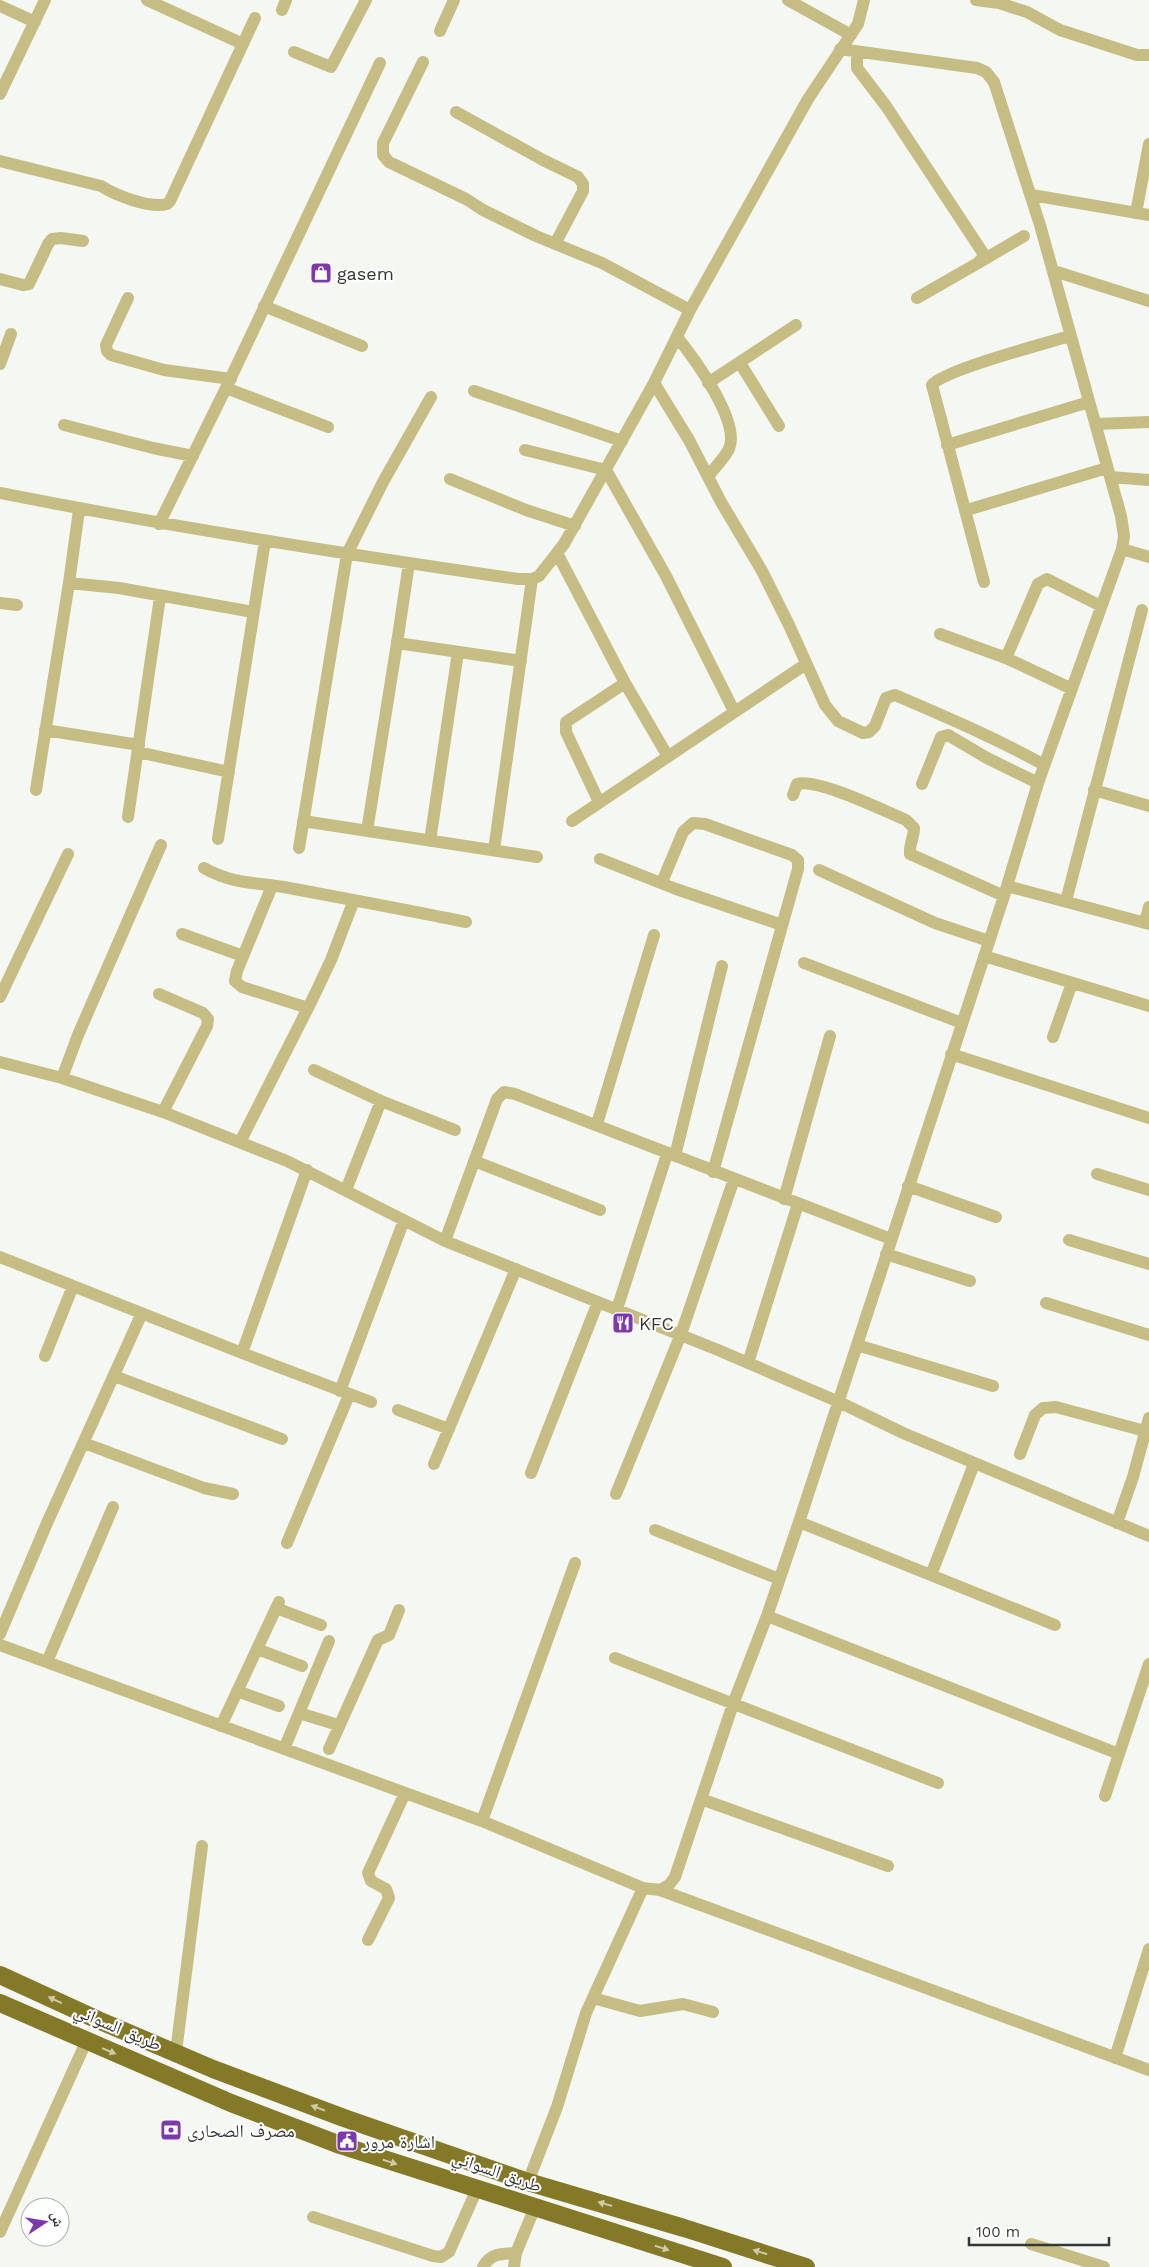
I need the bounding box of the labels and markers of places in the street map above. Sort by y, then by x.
shop icon: gasem [309,261,333,285]
place label: gasem [337,263,394,284]
restaurant icon: KFC [611,1311,635,1335]
place label: KFC [639,1313,674,1334]
bank icon: مصرف الصحارى [159,2118,183,2142]
place label: مصرف الصحارى [187,2120,295,2142]
public building icon: اشارة مرور [335,2129,359,2153]
place label: اشارة مرور [362,2131,435,2152]

